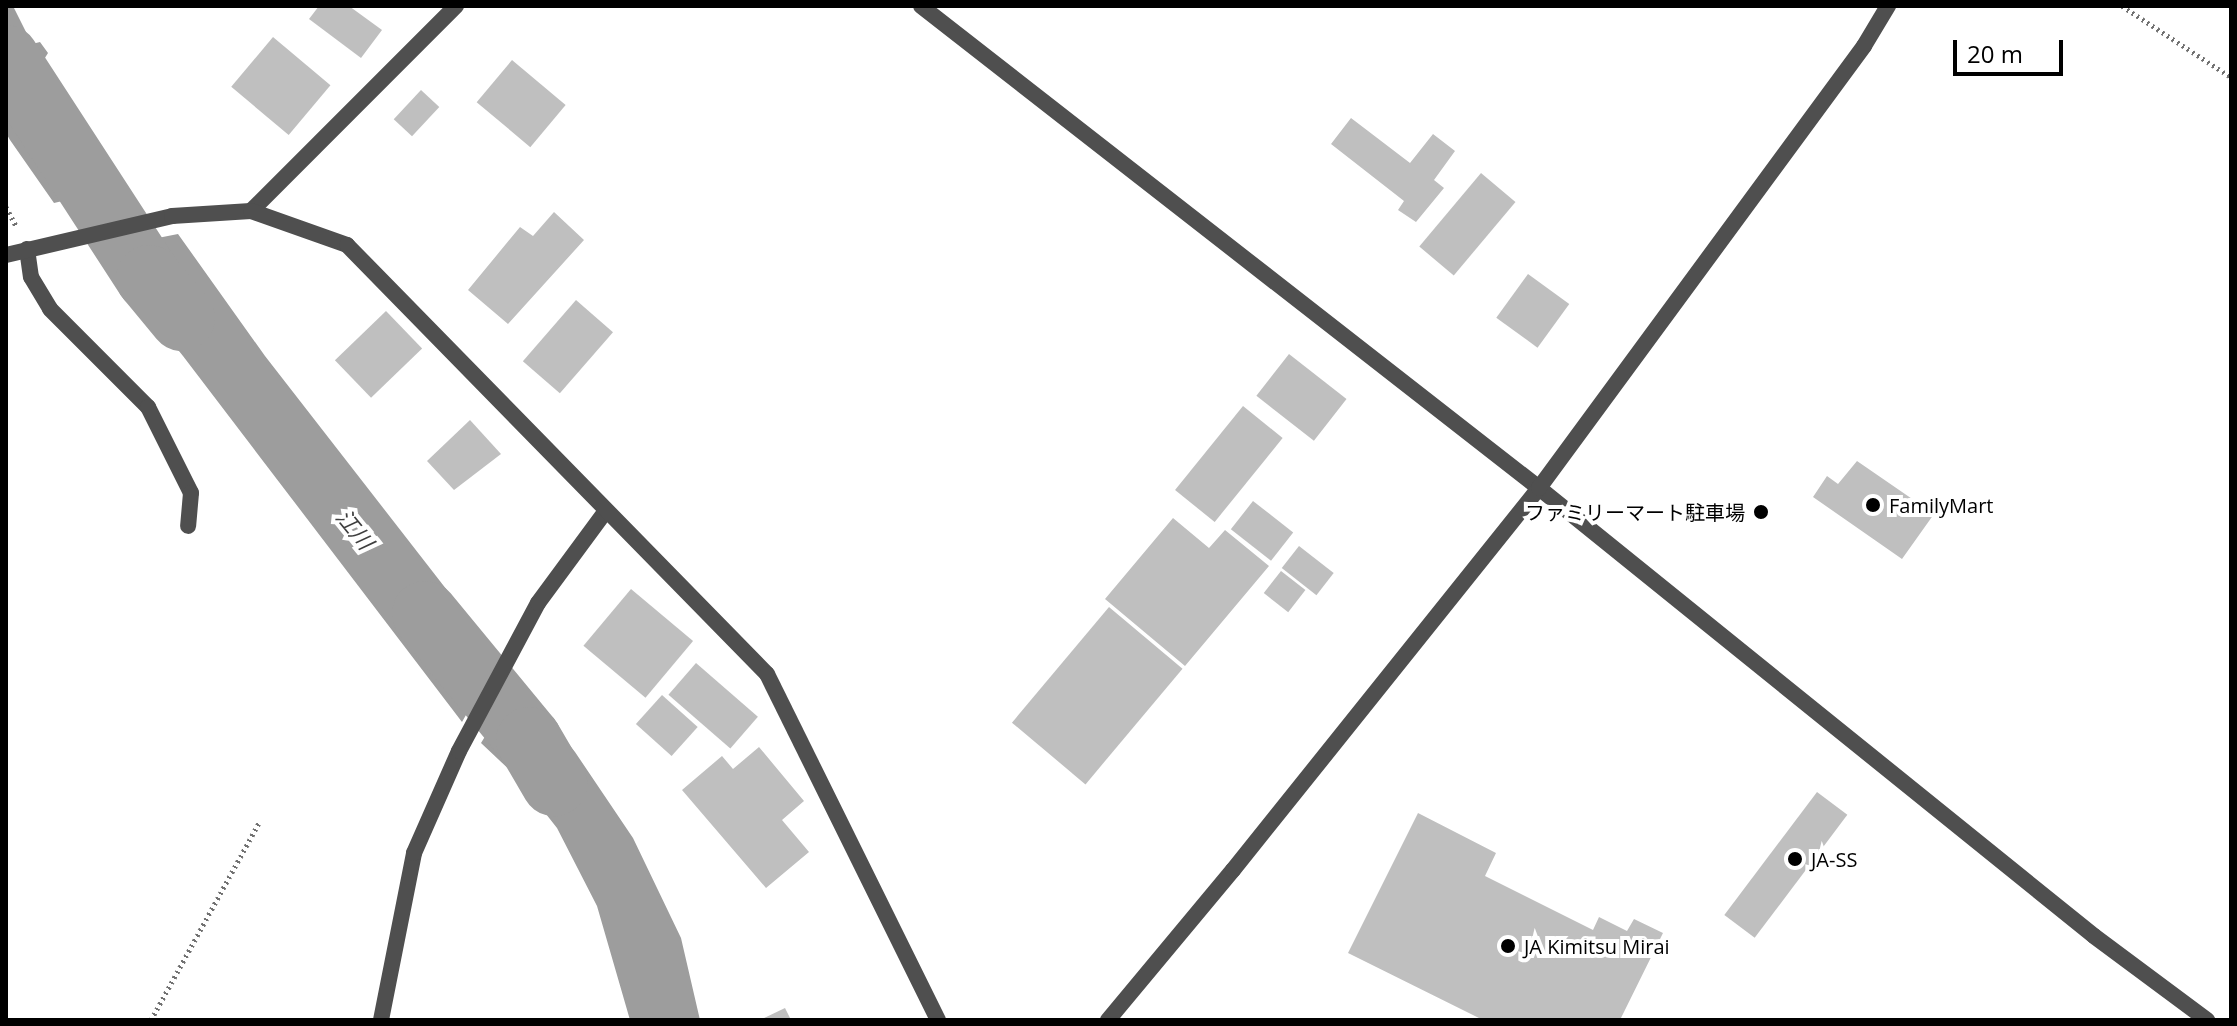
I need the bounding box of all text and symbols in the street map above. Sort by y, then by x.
scale bar [1957,24,2067,74]
text: 20 m [1967,37,2023,70]
place label: FamilyMart [1889,493,1993,517]
marker: FamilyMart [1864,496,1882,514]
place label: ファミリーマート駐車場 [1525,500,1745,524]
marker: ファミリーマート駐車場 [1752,503,1770,521]
water label: 江川 [331,504,379,554]
place label: JA-SS [1811,847,1857,871]
marker: JA-SS [1786,850,1804,868]
place label: JA Kimitsu Mirai [1524,934,1670,958]
marker: JA Kimitsu Mirai [1499,937,1517,955]

